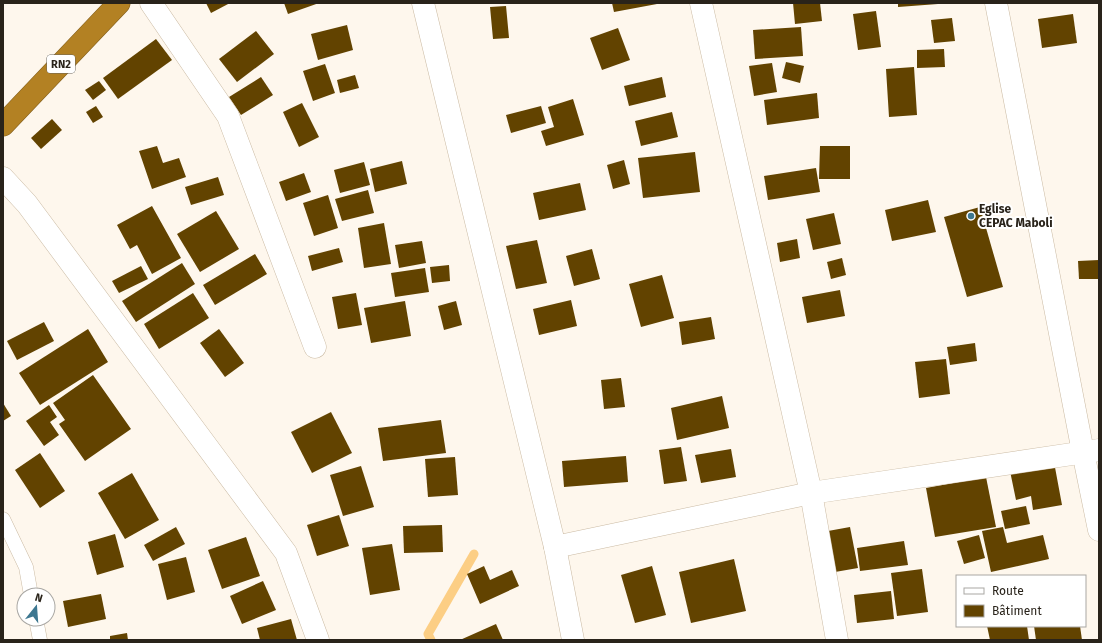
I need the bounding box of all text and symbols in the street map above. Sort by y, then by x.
road number: RN2 [47,55,75,73]
place label: Eglise CEPAC Maboli [979,202,1053,230]
marker: Eglise CEPAC Maboli [966,211,976,221]
legend [956,575,1086,627]
text: Route [992,584,1024,598]
north arrow [16,587,56,627]
text: N [33,591,44,605]
text: Bâtiment [992,604,1042,618]

